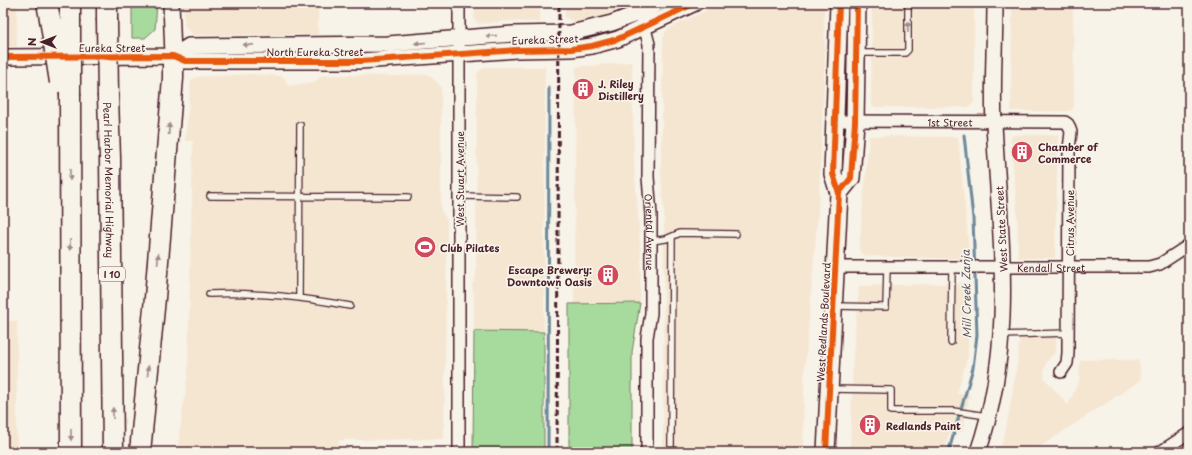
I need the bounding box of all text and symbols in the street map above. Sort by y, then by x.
one-way arrow [905,20,911,33]
north arrow [22,22,62,62]
street label: Eureka Street [511,30,579,48]
one-way arrow [485,33,497,39]
text: N [23,37,40,46]
one-way arrow [414,39,426,46]
street label: Eureka Street [79,40,145,55]
one-way arrow [242,41,254,48]
street label: North Eureka Street [267,44,363,59]
building icon: J. Riley Distillery [570,76,596,102]
place label: J. Riley Distillery [598,76,644,103]
street label: Pearl Harbor Memorial Highway [101,102,119,258]
street label: 1st Street [927,114,973,129]
one-way arrow [165,123,172,135]
street label: West Stuart Avenue [452,131,467,227]
building icon: Chamber of Commerce [1009,139,1035,165]
place label: Chamber of Commerce [1038,139,1099,166]
one-way arrow [67,169,73,182]
street label: West State Street [991,186,1011,272]
street label: Citrus Avenue [1062,189,1077,256]
street label: Oriental Avenue [642,193,659,271]
sports icon: Club Pilates [412,234,438,260]
one-way arrow [67,239,73,252]
place label: Club Pilates [440,240,499,255]
water label: Mill Creek Zanja [957,248,975,338]
one-way arrow [155,253,162,265]
street label: Kendall Street [1017,260,1085,275]
place label: Escape Brewery: Downtown Oasis [507,262,592,289]
building icon: Escape Brewery: Downtown Oasis [595,262,621,288]
street label: West Redlands Boulevard [812,262,834,382]
road number: I 10 [99,267,125,281]
one-way arrow [144,365,151,377]
one-way arrow [110,406,116,419]
building icon: Redlands Paint [857,412,883,438]
place label: Redlands Paint [886,418,961,433]
one-way arrow [68,429,74,442]

